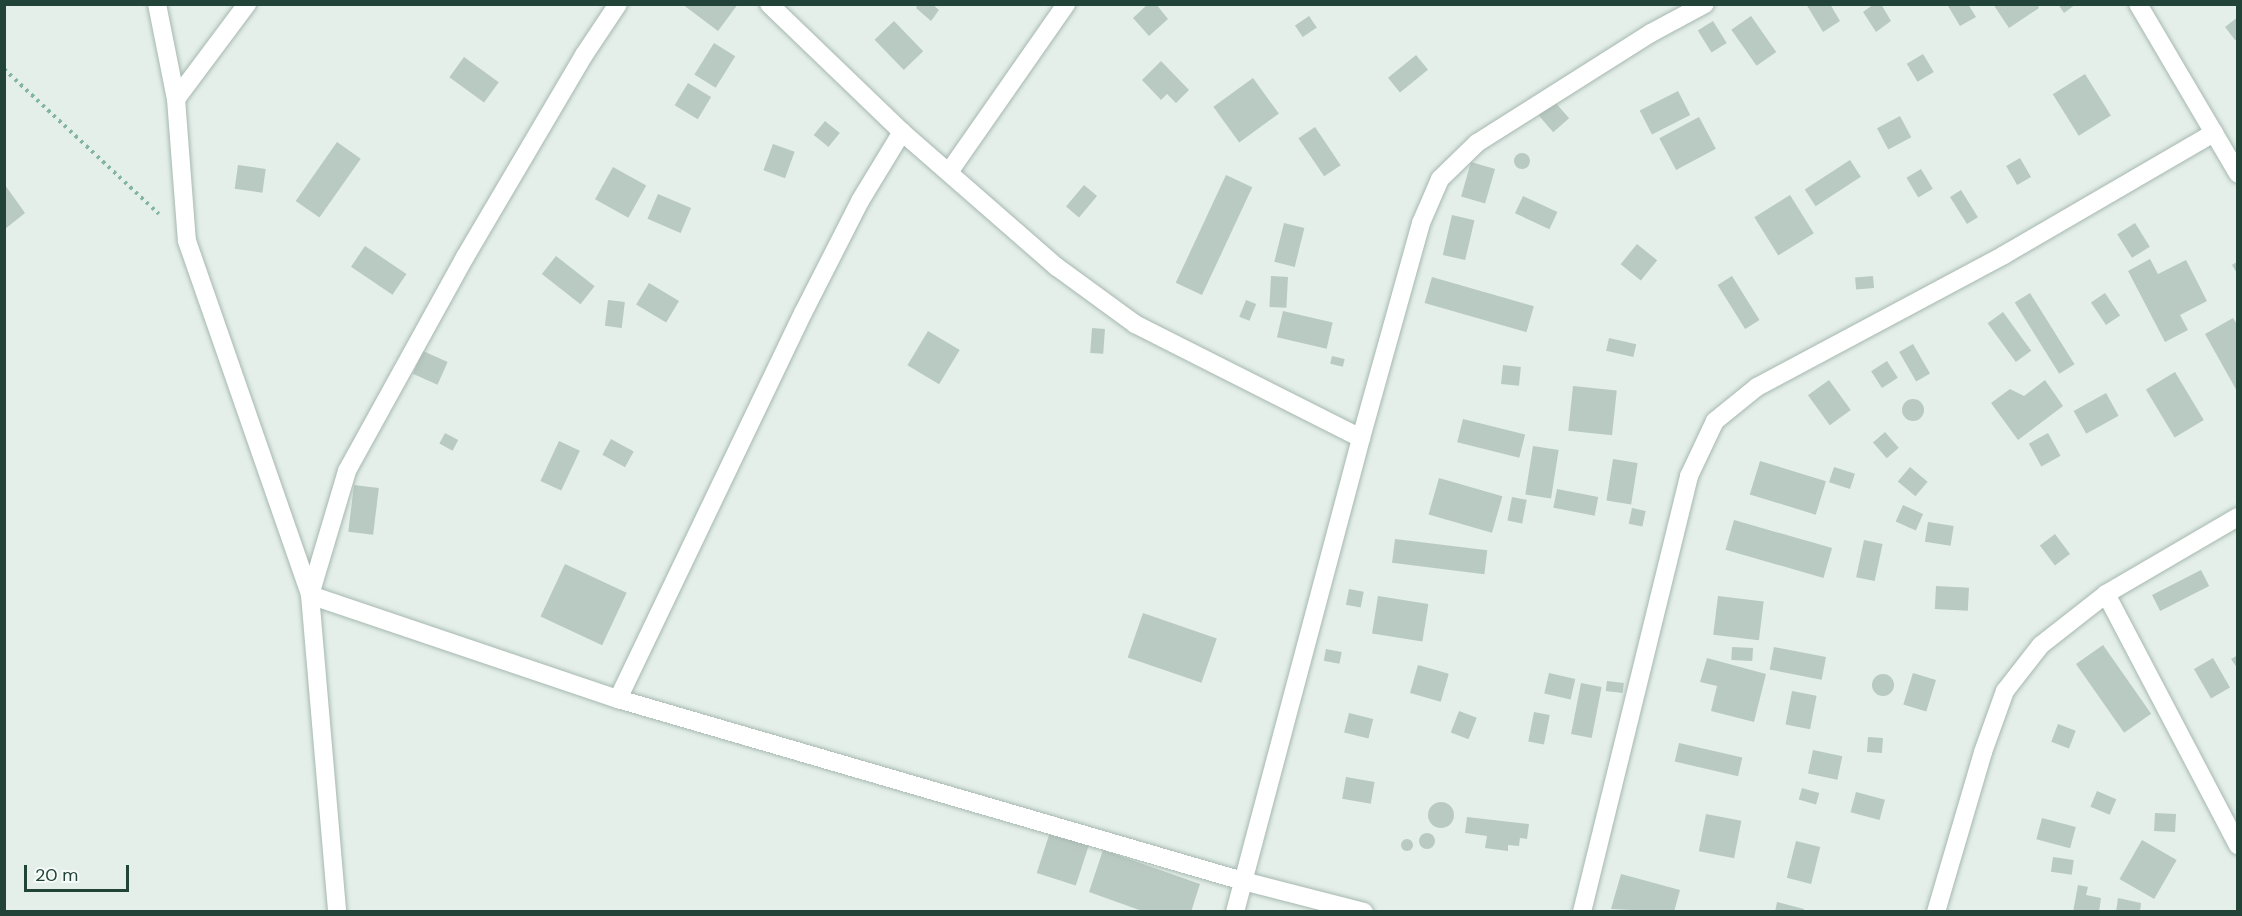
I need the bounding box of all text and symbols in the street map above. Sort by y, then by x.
scale bar [27,853,132,891]
text: 20 m [35,863,78,887]

